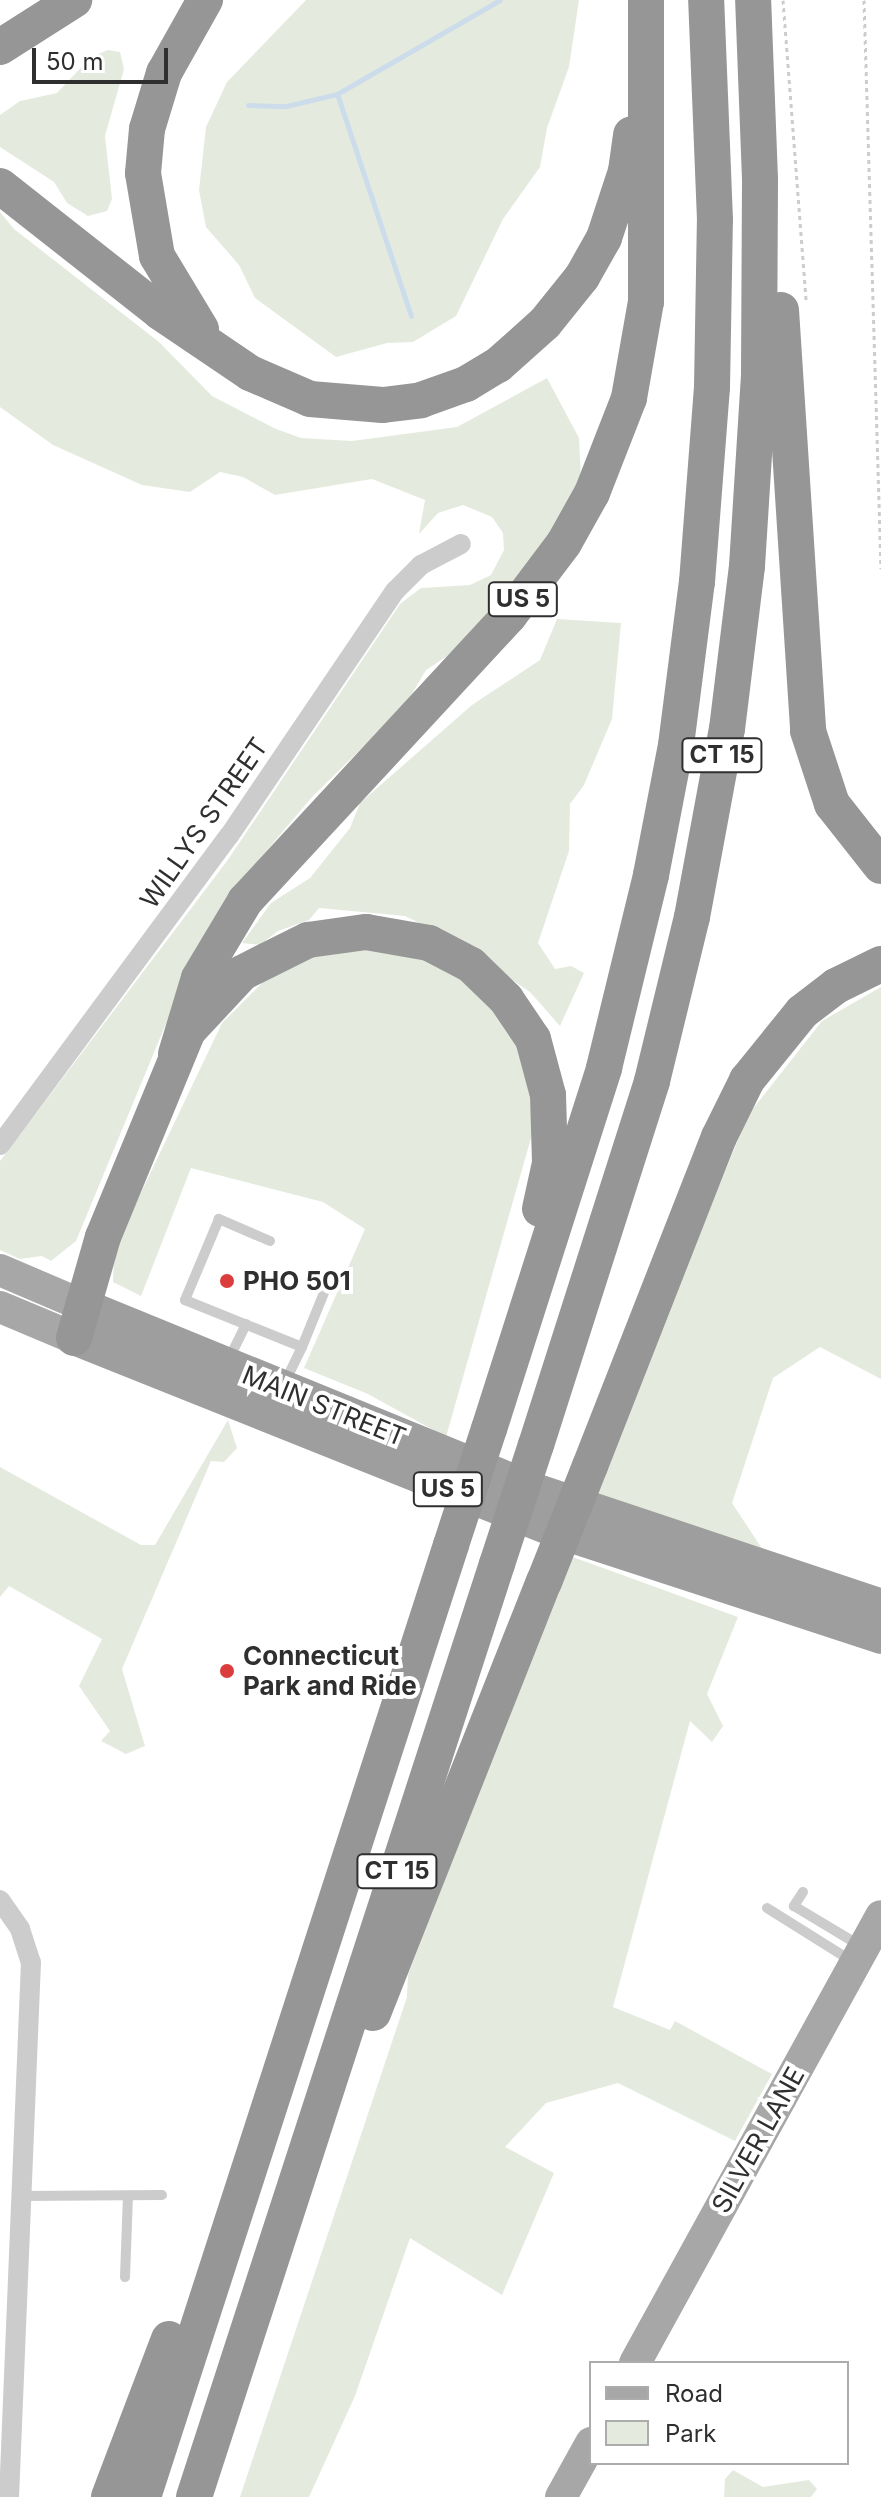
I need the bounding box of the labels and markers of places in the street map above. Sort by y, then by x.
place label: PHO 501 [243,1265,351,1297]
marker: PHO 501 [218,1272,236,1290]
place label: Connecticut Park and Ride [243,1640,417,1702]
marker: Connecticut Park and Ride [218,1662,236,1680]

